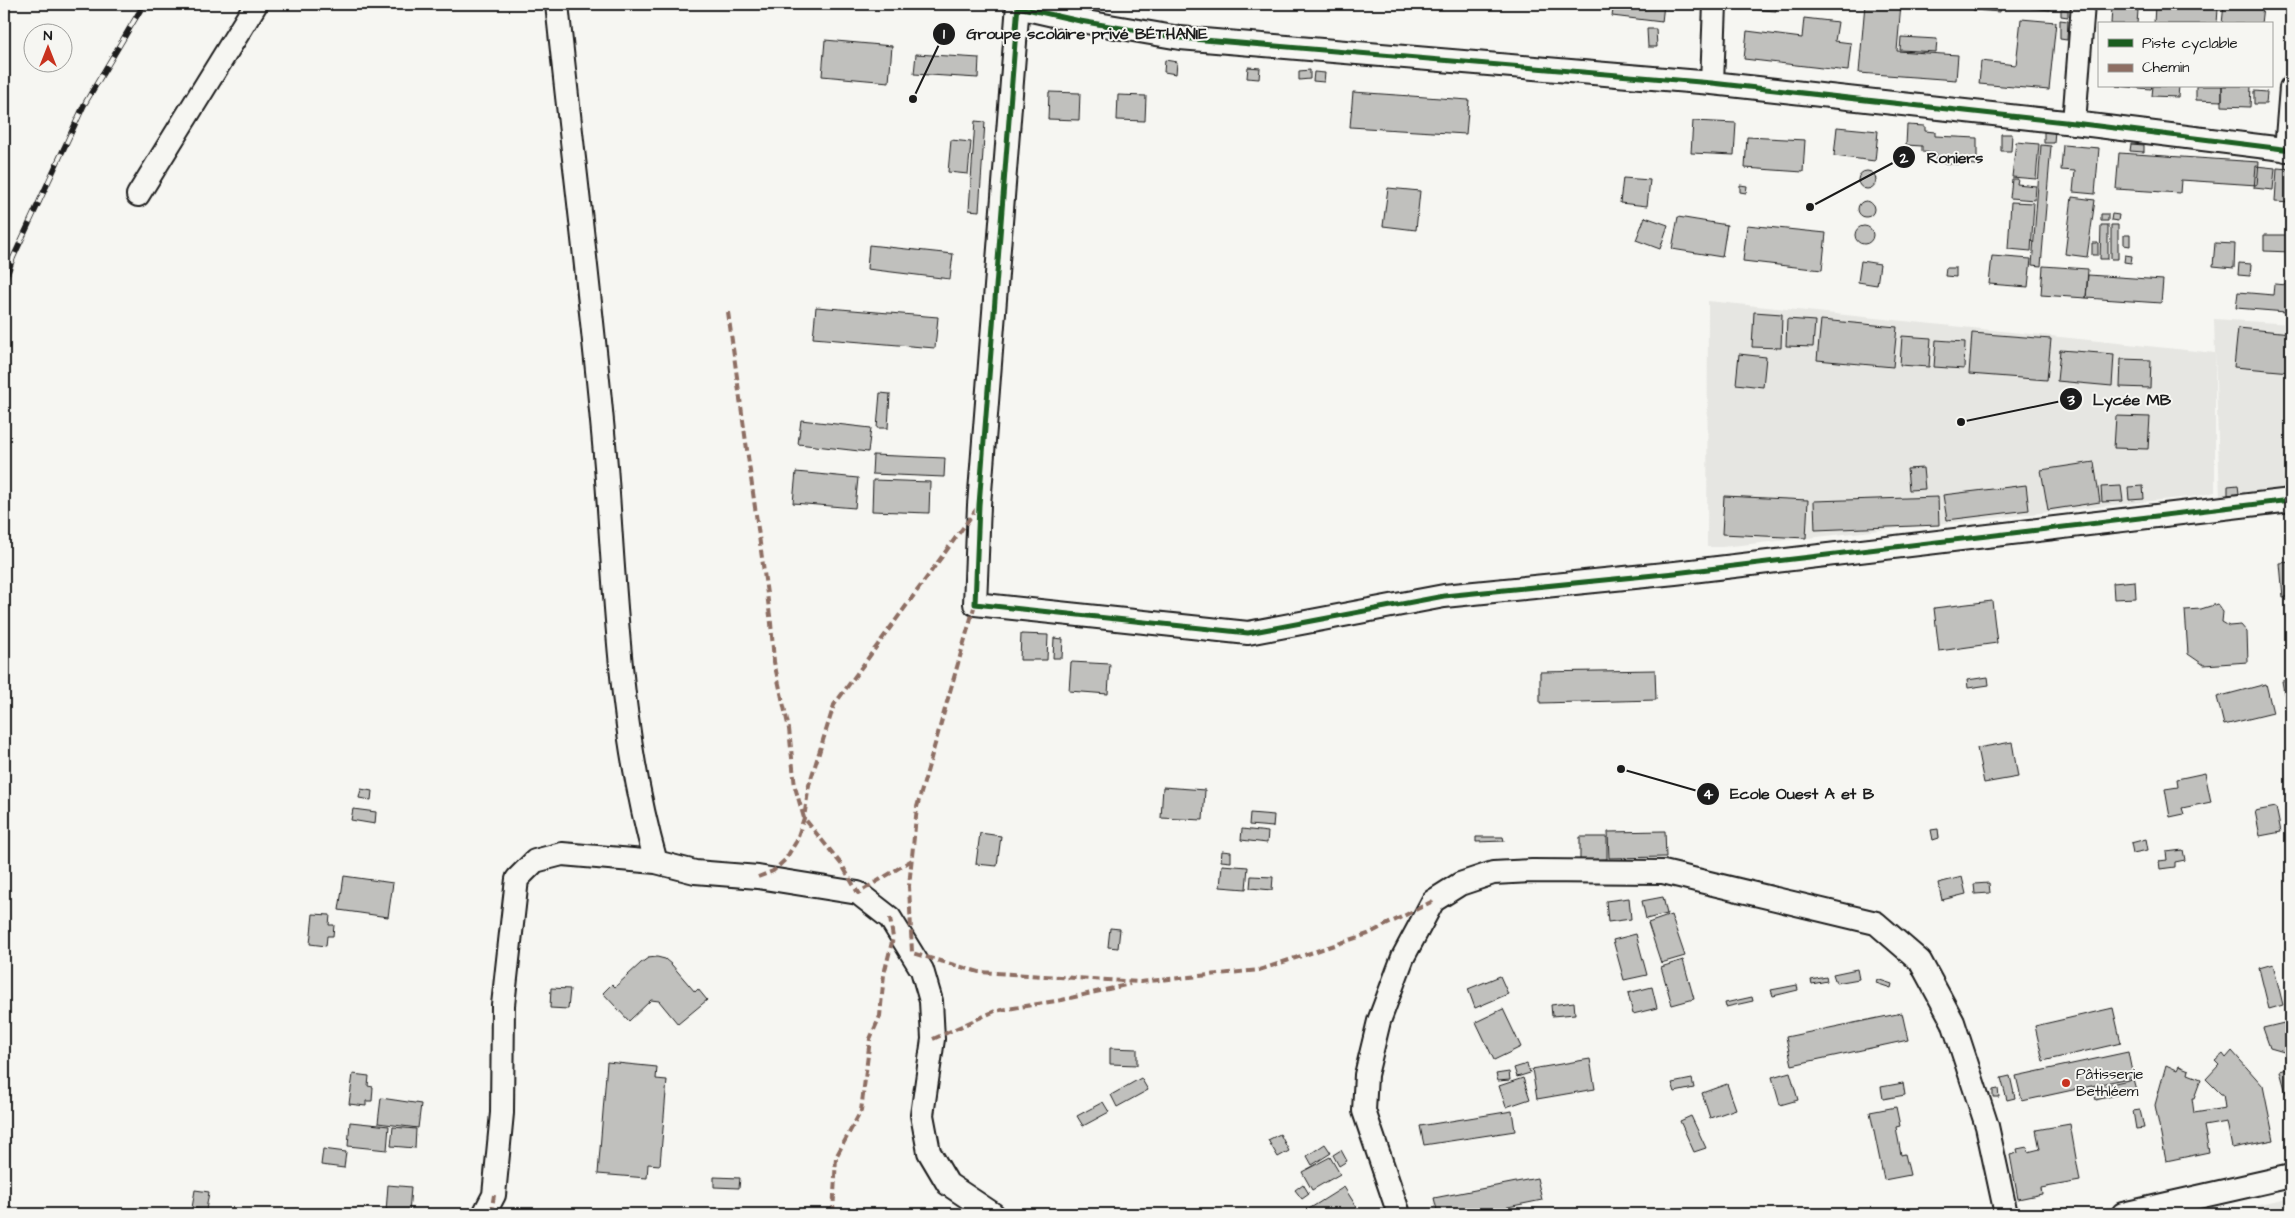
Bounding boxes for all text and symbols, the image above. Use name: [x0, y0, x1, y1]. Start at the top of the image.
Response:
callout: Groupe scolaire privé BÉTHANIE: [932, 18, 1218, 49]
north arrow: [22, 22, 72, 72]
legend: [2098, 22, 2272, 88]
text: Groupe scolaire privé BÉTHANIE: [966, 23, 1208, 45]
text: 1: [943, 24, 945, 45]
text: N: [44, 26, 53, 46]
text: Piste cyclable: [2142, 33, 2238, 55]
text: Chemin: [2142, 57, 2190, 78]
callout: Roniers: [1892, 142, 1993, 173]
text: Roniers: [1927, 147, 1983, 169]
text: 2: [1899, 148, 1909, 169]
callout: Lycée MB: [2058, 384, 2182, 415]
text: Lycée MB: [2093, 389, 2172, 412]
text: 3: [2066, 390, 2075, 411]
callout: Ecole Ouest A et B: [1695, 778, 1884, 809]
text: Ecole Ouest A et B: [1730, 783, 1875, 805]
text: 4: [1703, 784, 1714, 805]
place label: Pâtisserie Bethléem: [2076, 1064, 2143, 1102]
marker: Pâtisserie Bethléem: [2060, 1077, 2072, 1089]

